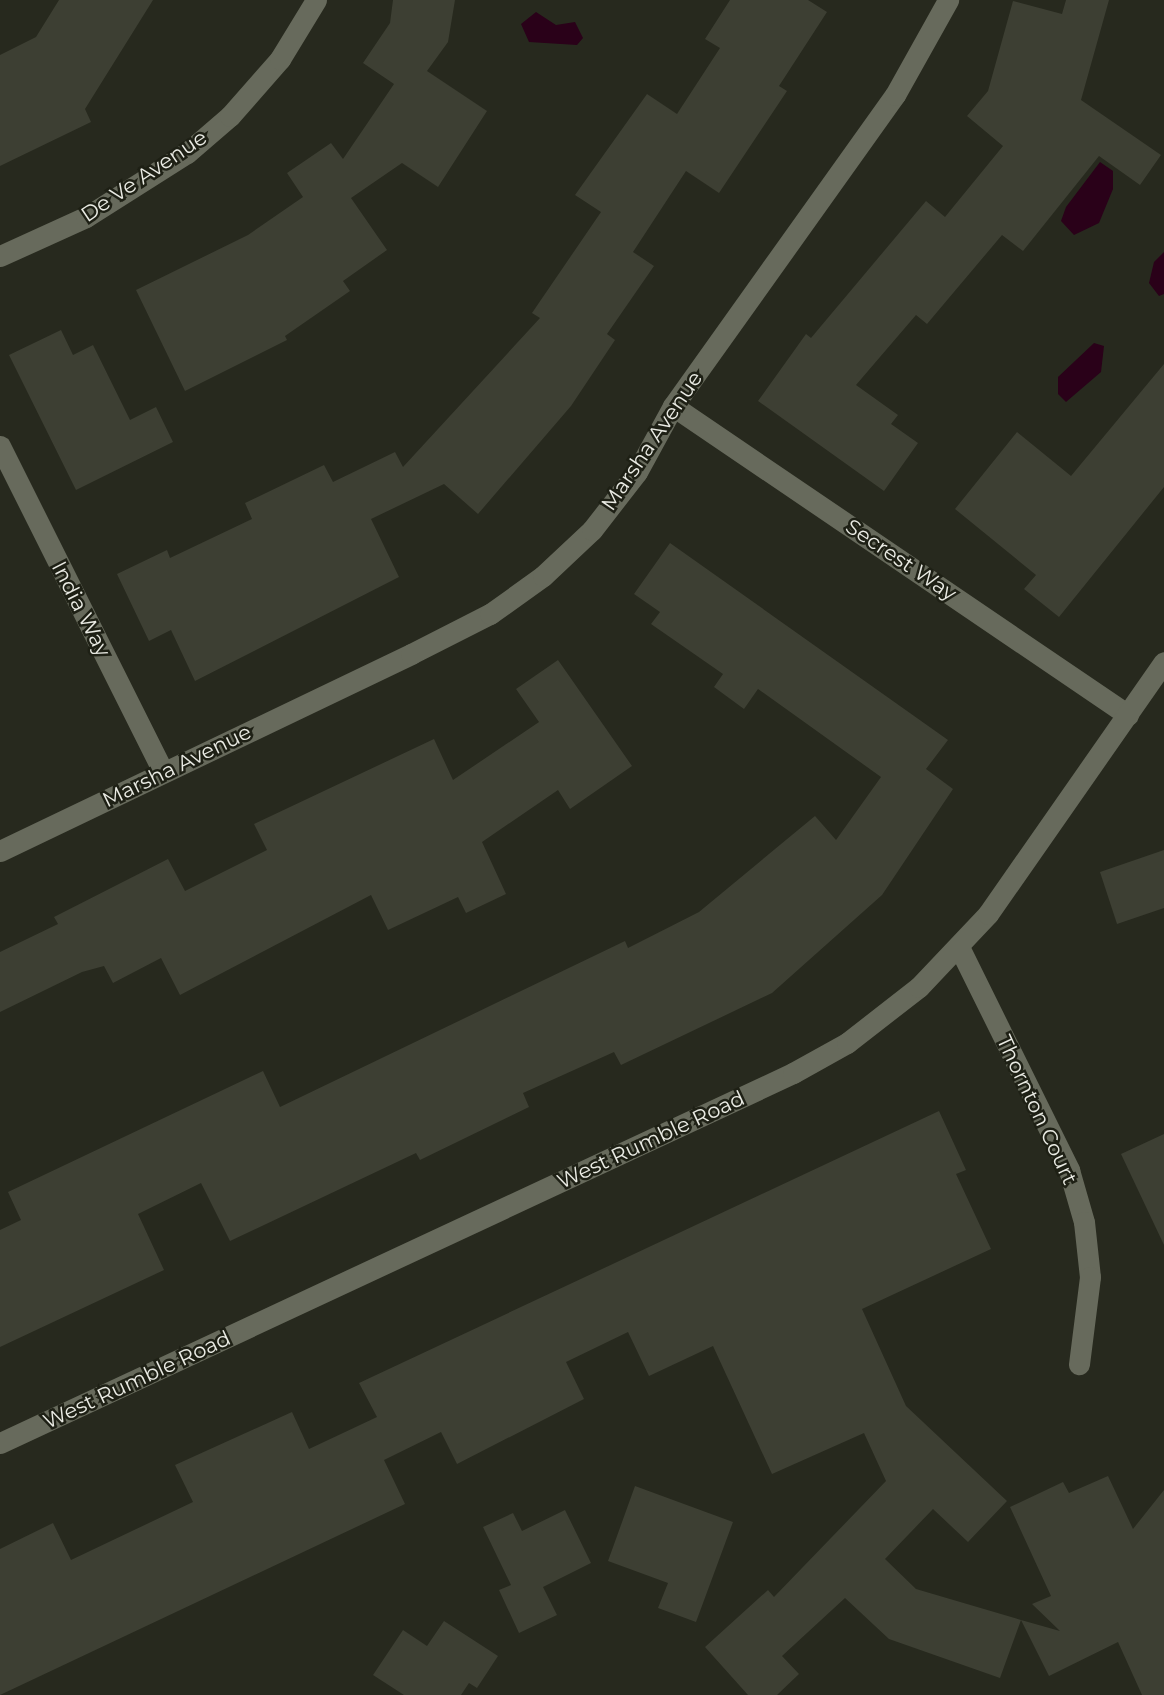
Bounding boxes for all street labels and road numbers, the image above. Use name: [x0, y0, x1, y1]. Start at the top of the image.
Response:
street label: De Ve Avenue: [76, 125, 212, 227]
street label: Marsha Avenue: [596, 367, 708, 515]
street label: Secrest Way: [841, 514, 961, 606]
street label: India Way: [46, 557, 116, 661]
street label: Marsha Avenue: [98, 719, 256, 813]
street label: Thornton Court: [991, 1031, 1083, 1189]
street label: West Rumble Road: [553, 1086, 749, 1194]
street label: West Rumble Road: [39, 1326, 235, 1434]

